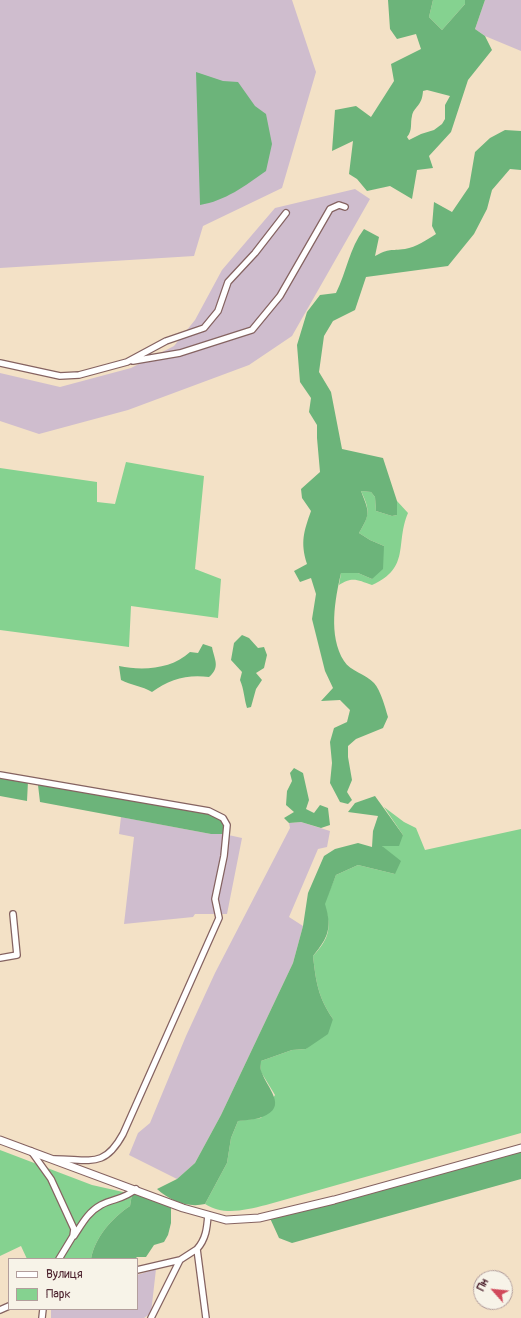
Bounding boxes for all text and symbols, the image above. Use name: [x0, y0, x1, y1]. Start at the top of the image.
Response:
legend: [8, 1258, 138, 1310]
text: Вулиця: [46, 1267, 83, 1282]
north arrow: [473, 1270, 513, 1310]
text: Пн: [474, 1276, 491, 1293]
text: Парк: [46, 1287, 71, 1302]

